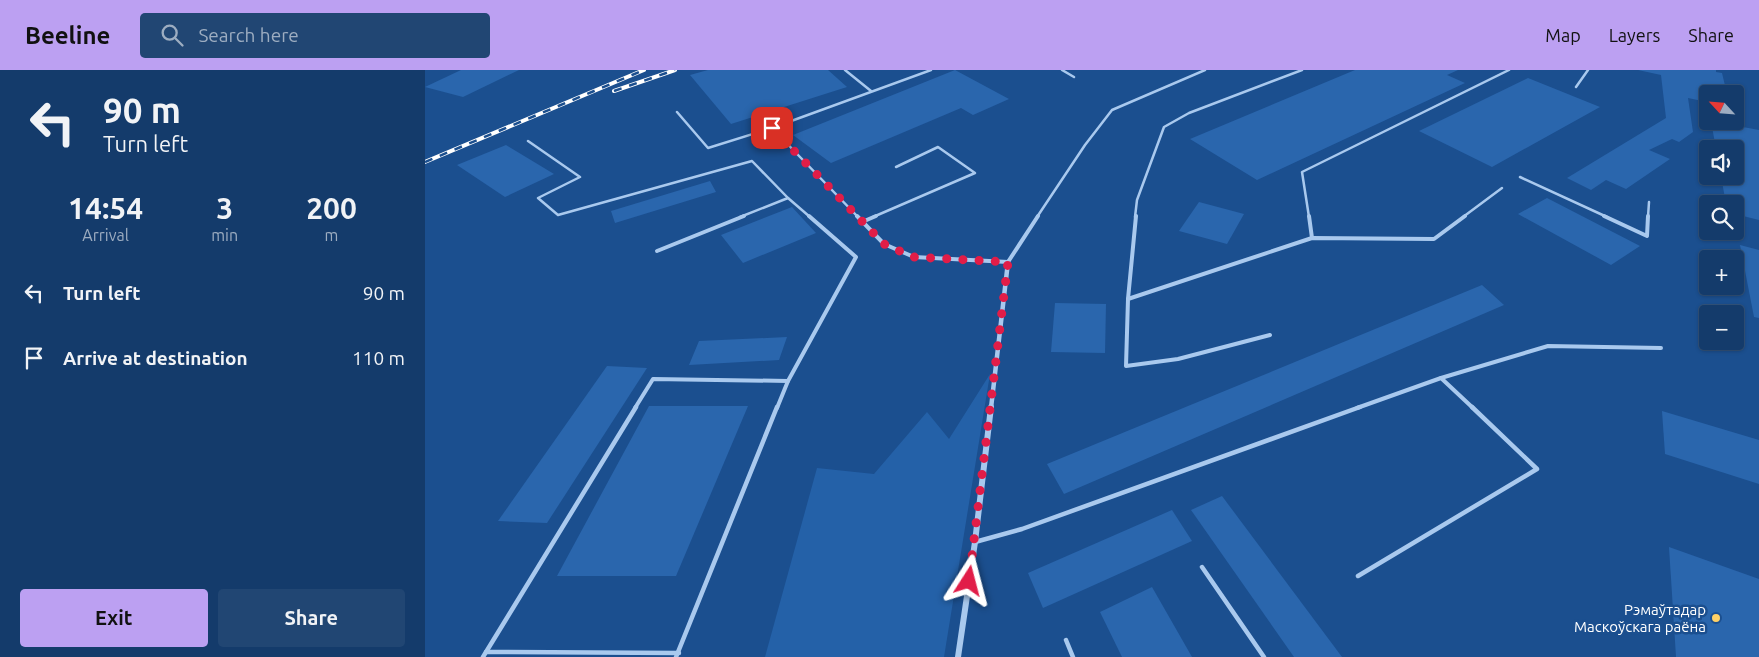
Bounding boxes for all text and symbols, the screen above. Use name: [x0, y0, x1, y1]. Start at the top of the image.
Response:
search box: [140, 13, 490, 58]
icon: search: [158, 21, 186, 49]
text: Beeline: [25, 22, 110, 49]
text: Search here: [198, 24, 299, 46]
text: Map: [1545, 25, 1581, 45]
text: Layers: [1609, 25, 1660, 45]
text: Share: [1688, 25, 1734, 45]
north arrow: [1699, 85, 1744, 130]
map controls: [1699, 85, 1744, 350]
icon: left: [20, 90, 85, 155]
text: 90 m: [103, 90, 181, 130]
pin: [751, 107, 793, 149]
icon: arrive: [758, 114, 786, 142]
text: Turn left: [103, 131, 188, 156]
button: sound: [1699, 140, 1744, 185]
text: 14:54: [68, 191, 143, 225]
text: 3: [216, 191, 233, 225]
text: 200: [306, 191, 357, 225]
button: search: [1699, 195, 1744, 240]
text: Arrival: [82, 226, 129, 244]
text: min: [211, 226, 238, 244]
text: m: [325, 226, 338, 244]
button: +: [1699, 250, 1744, 295]
icon: left: [20, 279, 48, 307]
text: Turn left: [63, 282, 141, 304]
text: 90 m: [363, 282, 405, 304]
button: −: [1699, 305, 1744, 350]
icon: arrive: [20, 344, 48, 372]
text: Arrive at destination: [63, 347, 248, 369]
text: 110 m: [352, 347, 405, 369]
position arrow: [942, 554, 994, 606]
button: Exit: [20, 589, 208, 647]
button: Share: [218, 589, 405, 647]
place label: Рэмаўтадар Маскоўскага раёна: [1574, 601, 1706, 635]
marker: Рэмаўтадар Маскоўскага раёна: [1710, 612, 1722, 624]

